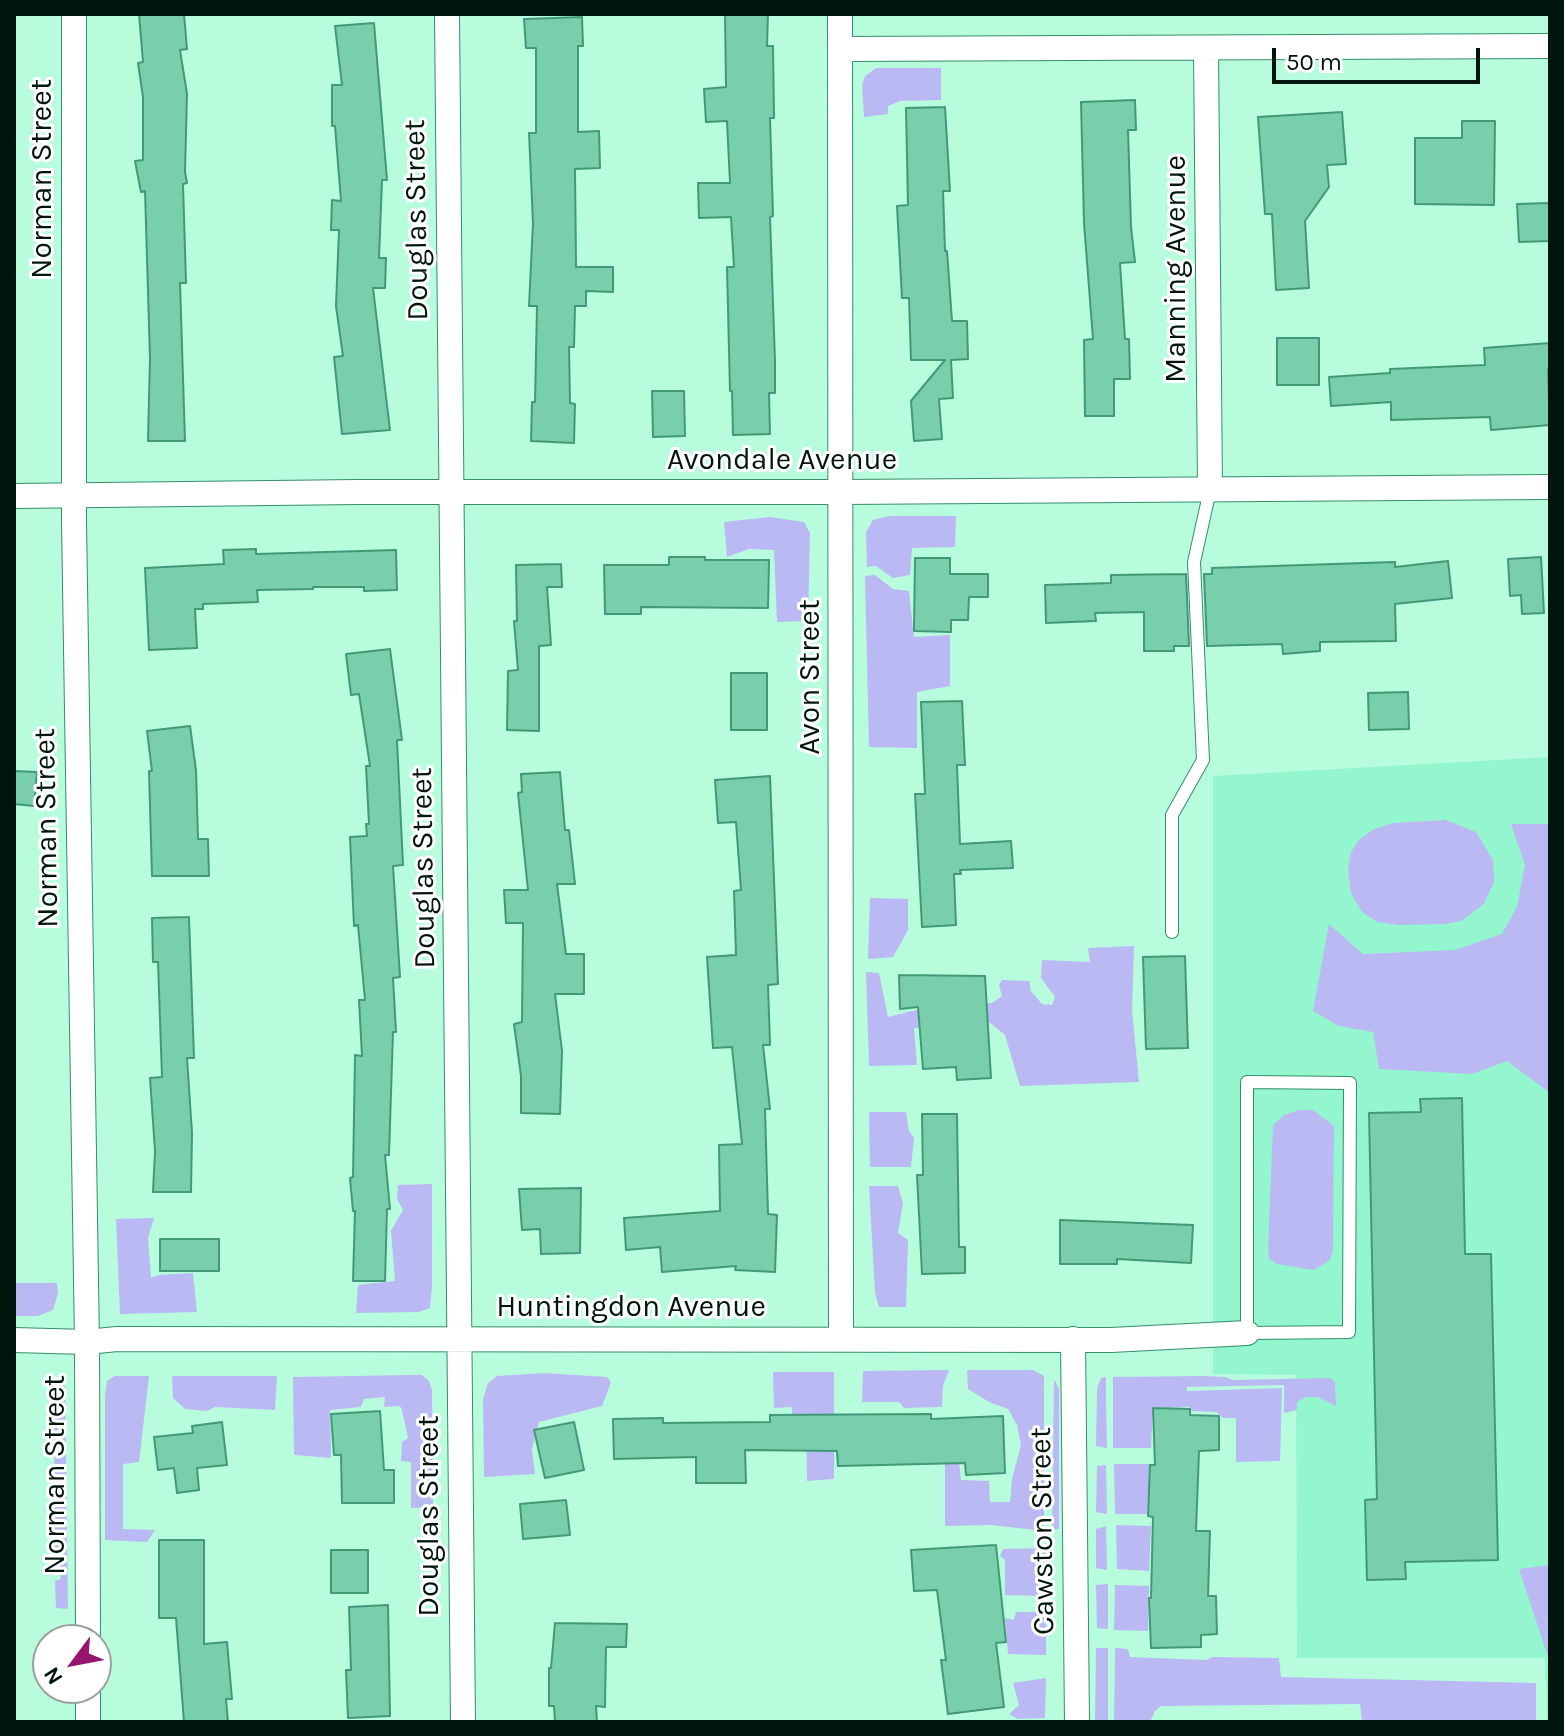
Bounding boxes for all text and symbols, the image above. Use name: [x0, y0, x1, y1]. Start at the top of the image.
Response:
scale bar: [1276, 32, 1484, 82]
text: 50 m: [1286, 48, 1342, 76]
street label: Norman Street: [24, 79, 60, 279]
street label: Douglas Street: [397, 119, 437, 321]
street label: Manning Avenue: [1158, 155, 1194, 383]
street label: Avondale Avenue: [667, 442, 897, 478]
street label: Avon Street: [792, 599, 828, 755]
street label: Norman Street: [27, 728, 67, 928]
street label: Douglas Street: [404, 767, 444, 969]
street label: Huntingdon Avenue: [496, 1289, 766, 1325]
street label: Norman Street: [37, 1375, 73, 1575]
street label: Douglas Street: [411, 1415, 447, 1617]
street label: Cawston Street: [1023, 1427, 1063, 1635]
north arrow: [32, 1624, 112, 1704]
text: N: [38, 1662, 69, 1689]

